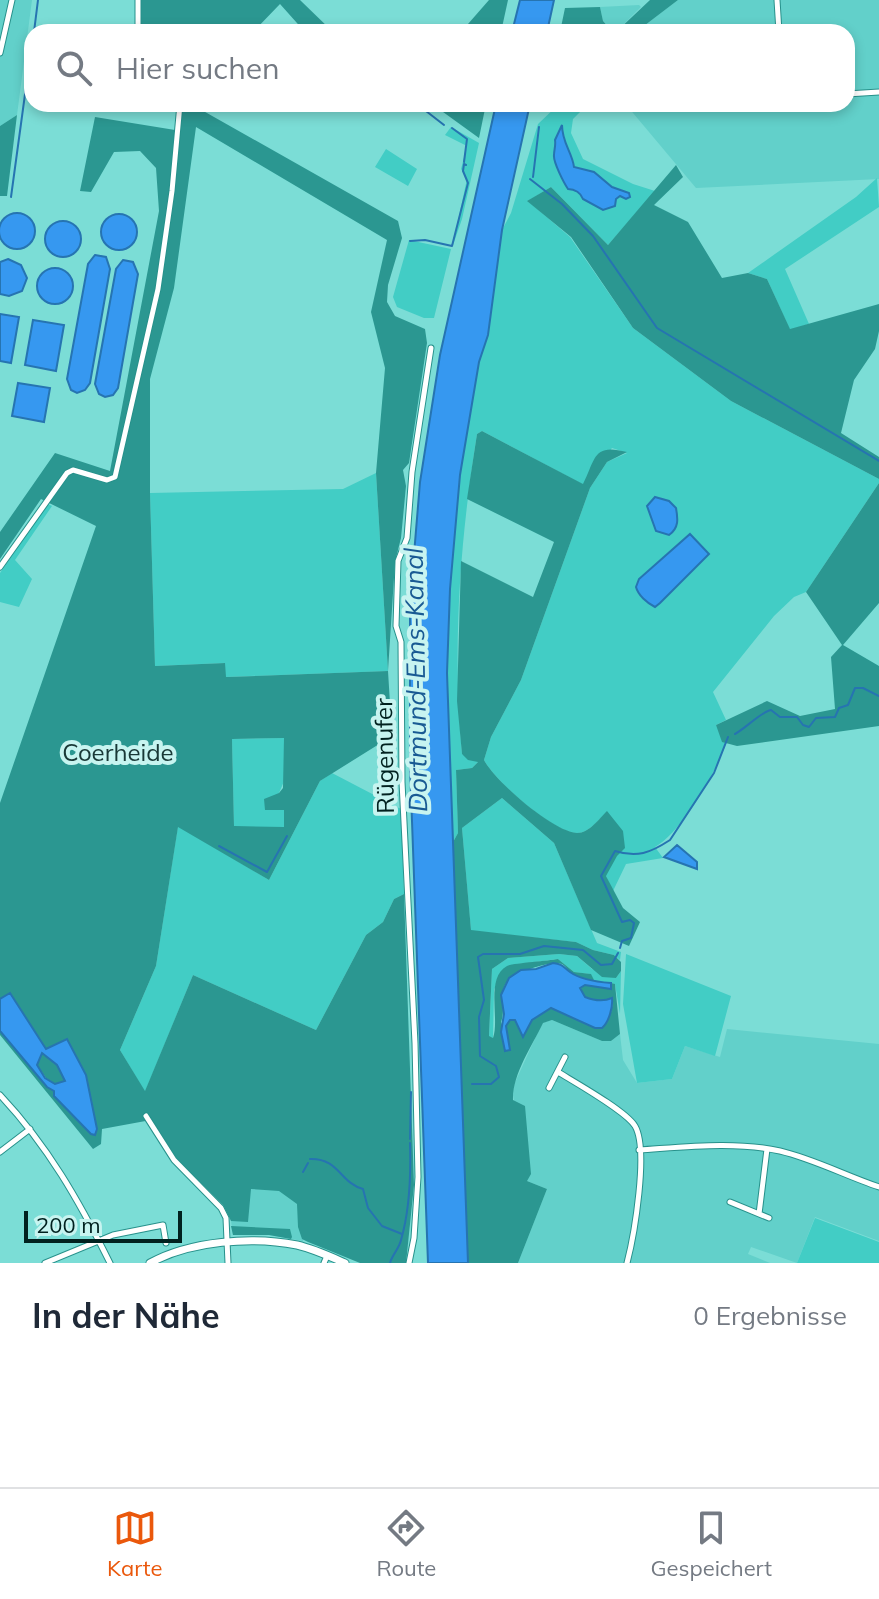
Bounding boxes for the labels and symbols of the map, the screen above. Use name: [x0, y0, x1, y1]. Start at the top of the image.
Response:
water label: Dortmund-Ems-Kanal: [397, 547, 434, 813]
street label: Rügenufer: [368, 698, 400, 814]
park label: Coerheide: [62, 737, 174, 767]
scale bar: [24, 1207, 182, 1243]

